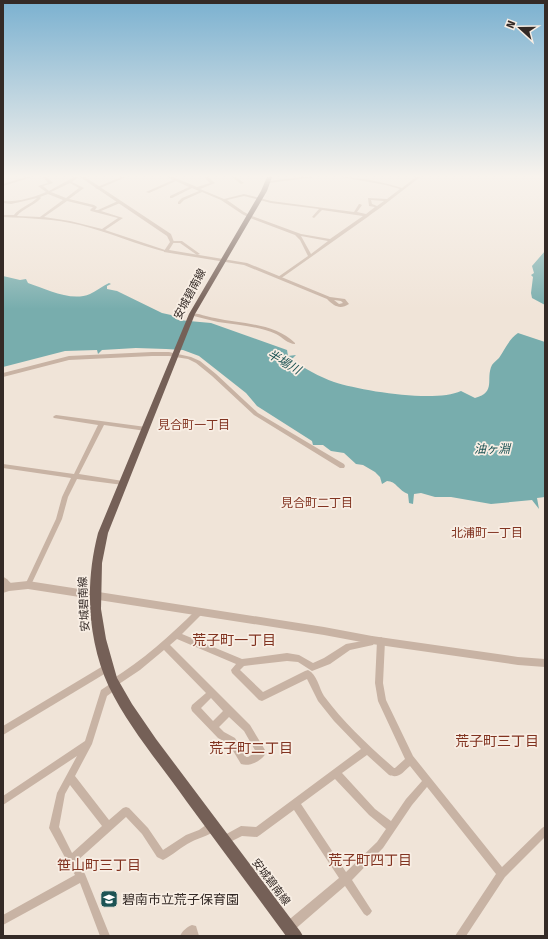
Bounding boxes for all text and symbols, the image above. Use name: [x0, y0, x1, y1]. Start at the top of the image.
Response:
north arrow: [500, 8, 540, 48]
text: N: [504, 19, 519, 30]
street label: 安城碧南線: [171, 267, 209, 321]
water label: 半場川: [265, 347, 305, 378]
district label: 見合町一丁目: [158, 418, 230, 432]
water label: 油ヶ淵: [474, 442, 512, 456]
district label: 見合町二丁目: [281, 496, 353, 510]
district label: 北浦町一丁目: [451, 526, 523, 540]
street label: 安城碧南線: [76, 576, 92, 632]
district label: 荒子町一丁目: [192, 632, 276, 649]
district label: 荒子町三丁目: [455, 733, 539, 750]
district label: 荒子町二丁目: [209, 740, 293, 757]
district label: 荒子町四丁目: [328, 852, 412, 869]
street label: 安城碧南線: [249, 856, 293, 908]
district label: 笹山町三丁目: [57, 857, 141, 874]
school or university icon: 碧南市立荒子保育園: [99, 889, 119, 909]
place label: 碧南市立荒子保育園: [122, 892, 239, 907]

